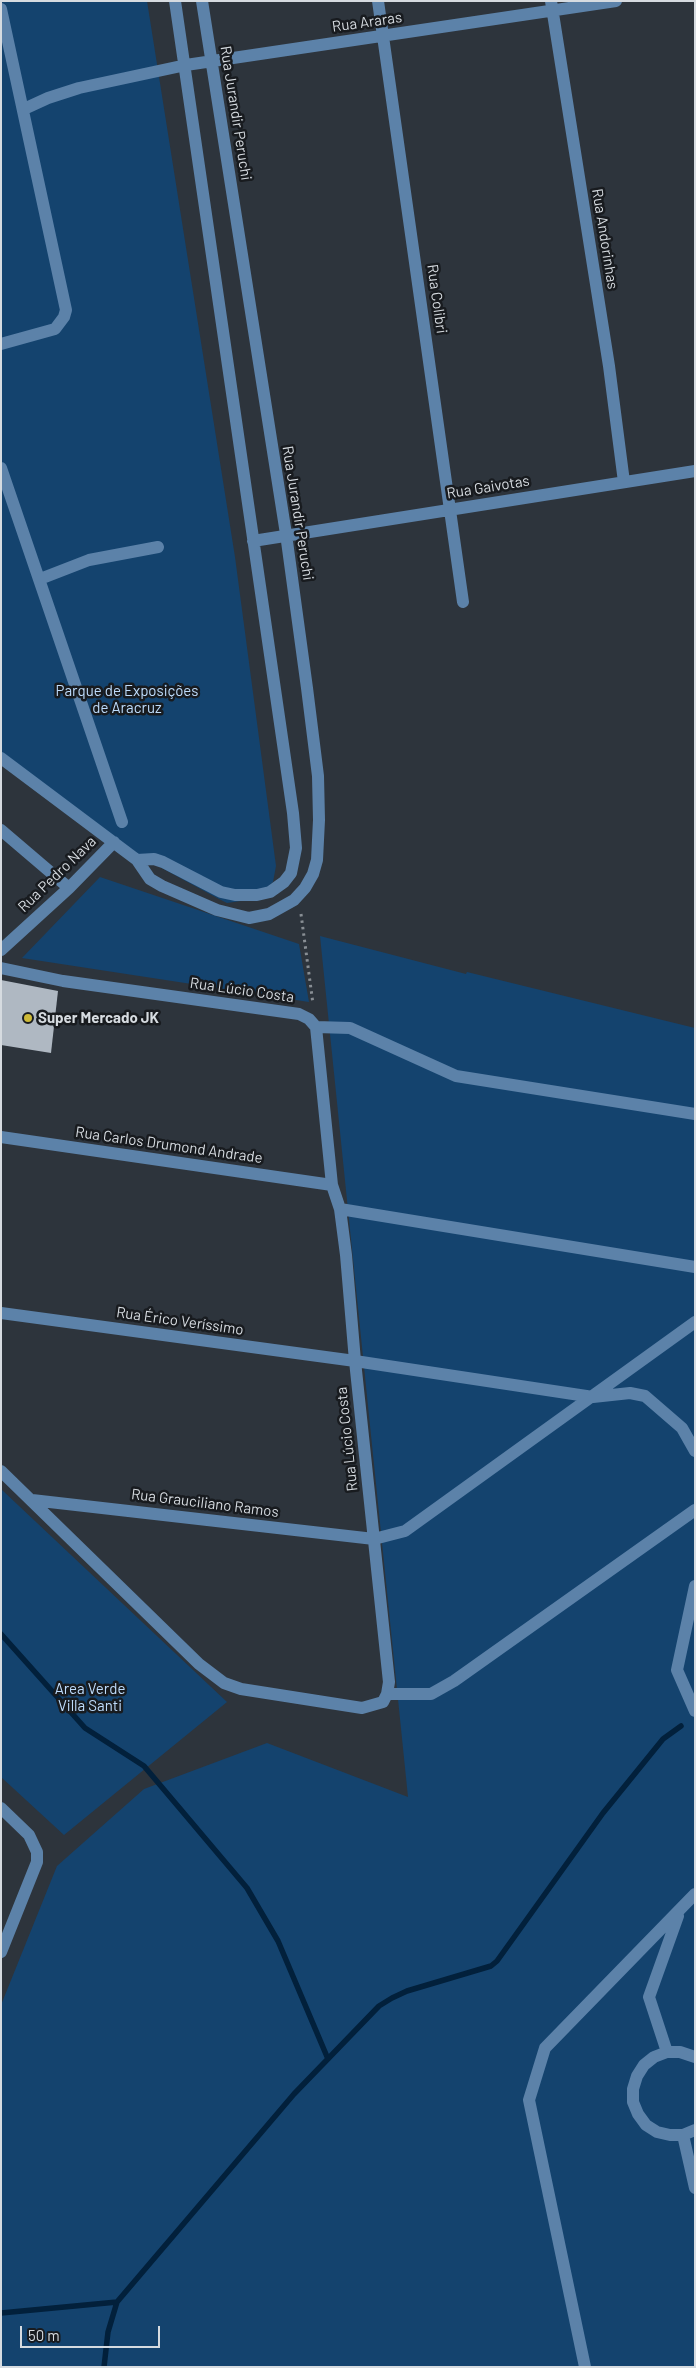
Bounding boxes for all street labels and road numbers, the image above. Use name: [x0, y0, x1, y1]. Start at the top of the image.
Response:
street label: Rua Araras: [331, 8, 403, 36]
street label: Rua Jurandir Peruchi: [216, 44, 256, 182]
street label: Rua Andorinhas: [588, 187, 622, 291]
street label: Rua Colibri: [423, 263, 451, 335]
street label: Rua Jurandir Peruchi: [278, 444, 318, 582]
street label: Rua Gaivotas: [445, 472, 531, 502]
street label: Rua Pedro Nava: [14, 832, 100, 916]
street label: Rua Lúcio Costa: [189, 974, 295, 1006]
street label: Rua Carlos Drumond Andrade: [74, 1123, 264, 1167]
street label: Rua Érico Veríssimo: [115, 1303, 245, 1339]
street label: Rua Lúcio Costa: [333, 1386, 361, 1492]
street label: Rua Grauciliano Ramos: [130, 1485, 280, 1521]

